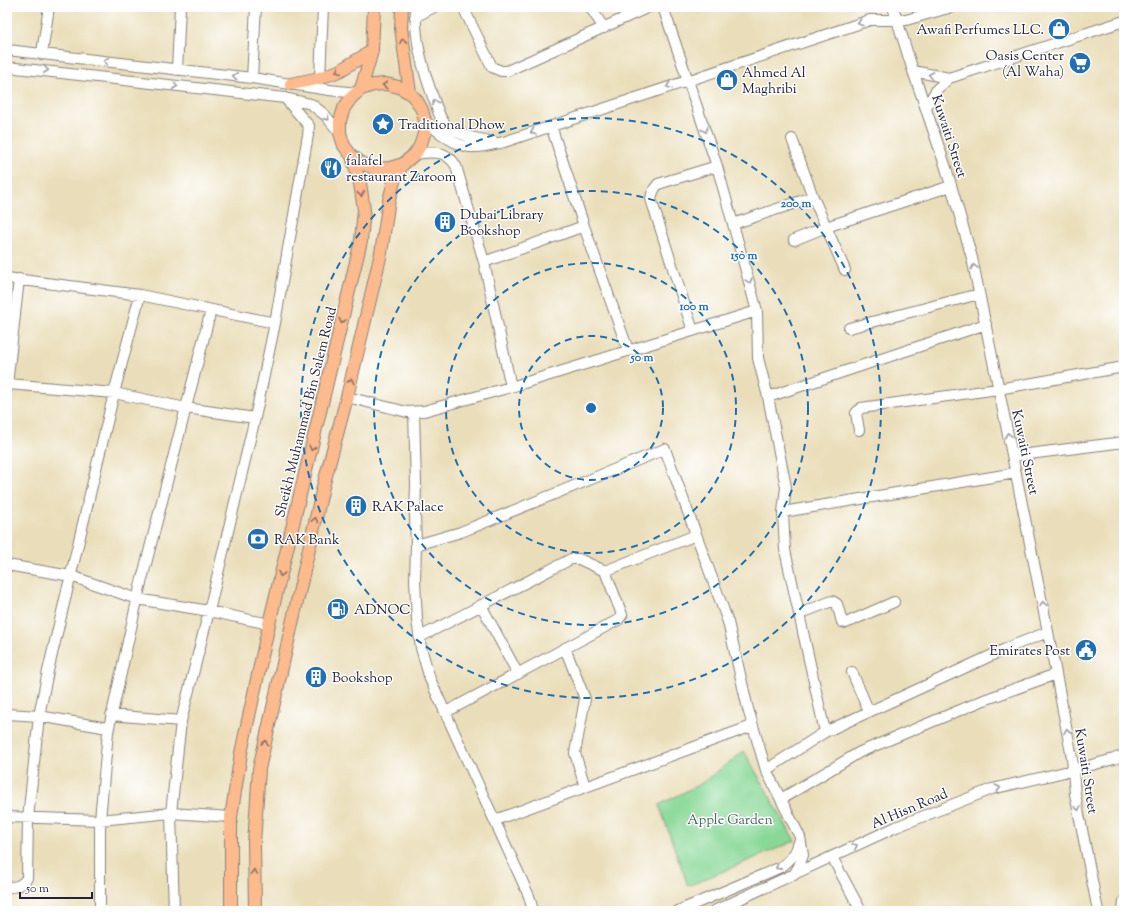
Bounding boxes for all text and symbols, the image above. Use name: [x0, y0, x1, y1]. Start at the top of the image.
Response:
shop icon: Awafi Perfumes LLC.: [1046, 16, 1072, 42]
one-way arrow: [856, 19, 863, 27]
place label: Awafi Perfumes LLC.: [916, 21, 1044, 41]
one-way arrow: [398, 38, 407, 44]
place label: Oasis Center (Al Waha): [986, 47, 1065, 83]
supermarket icon: Oasis Center (Al Waha): [1067, 50, 1093, 76]
one-way arrow: [103, 57, 109, 66]
place label: Ahmed Al Maghribi: [742, 64, 806, 100]
one-way arrow: [43, 66, 49, 75]
one-way arrow: [335, 66, 343, 74]
shop icon: Ahmed Al Maghribi: [714, 67, 740, 93]
one-way arrow: [928, 71, 934, 79]
one-way arrow: [232, 72, 238, 81]
one-way arrow: [382, 80, 389, 89]
one-way arrow: [172, 81, 178, 90]
one-way arrow: [666, 81, 673, 90]
street label: Kuwaiti Street: [925, 92, 971, 181]
one-way arrow: [431, 99, 439, 106]
place icon: Traditional Dhow: [370, 111, 396, 137]
one-way arrow: [322, 113, 329, 120]
place label: Traditional Dhow: [398, 116, 505, 136]
one-way arrow: [700, 126, 709, 133]
one-way arrow: [530, 127, 537, 136]
place label: falafel restaurant Zaroom: [346, 152, 457, 188]
restaurant icon: falafel restaurant Zaroom: [318, 155, 344, 181]
one-way arrow: [357, 191, 365, 197]
text: 200 m: [781, 195, 811, 213]
place label: Dubai Library Bookshop: [460, 206, 544, 242]
building icon: Dubai Library Bookshop: [432, 209, 458, 235]
text: 150 m: [729, 247, 758, 265]
one-way arrow: [970, 263, 978, 270]
one-way arrow: [744, 278, 753, 285]
text: 100 m: [678, 298, 709, 316]
street label: Sheikh Muhammad Bin Salem Road: [271, 305, 343, 520]
one-way arrow: [338, 318, 347, 325]
text: 50 m: [630, 349, 654, 367]
one-way arrow: [346, 378, 354, 384]
centre of rings: [584, 401, 598, 415]
street label: Kuwaiti Street: [1005, 408, 1043, 497]
one-way arrow: [1005, 432, 1013, 438]
one-way arrow: [308, 445, 316, 451]
building icon: RAK Palace: [343, 493, 369, 519]
place label: RAK Palace: [372, 498, 444, 518]
one-way arrow: [310, 517, 319, 524]
bank icon: RAK Bank: [245, 526, 271, 552]
place label: RAK Bank: [274, 531, 340, 551]
one-way arrow: [277, 570, 286, 577]
fuel station icon: ADNOC: [325, 596, 351, 622]
one-way arrow: [1039, 600, 1047, 607]
place label: ADNOC: [354, 601, 411, 621]
public building icon: Emirates Post: [1073, 637, 1099, 663]
place label: Emirates Post: [989, 642, 1070, 662]
building icon: Bookshop: [303, 664, 329, 690]
place label: Bookshop: [332, 669, 393, 689]
street label: Kuwaiti Street: [1068, 727, 1102, 816]
one-way arrow: [1063, 728, 1072, 734]
one-way arrow: [260, 740, 268, 746]
one-way arrow: [994, 784, 1001, 793]
street label: Al Hisn Road: [868, 785, 951, 835]
one-way arrow: [1073, 805, 1081, 812]
park label: Apple Garden: [687, 811, 773, 831]
one-way arrow: [851, 843, 858, 851]
one-way arrow: [775, 863, 783, 870]
one-way arrow: [250, 869, 258, 875]
scale bar: [20, 874, 92, 900]
text: 50 m: [25, 880, 49, 898]

